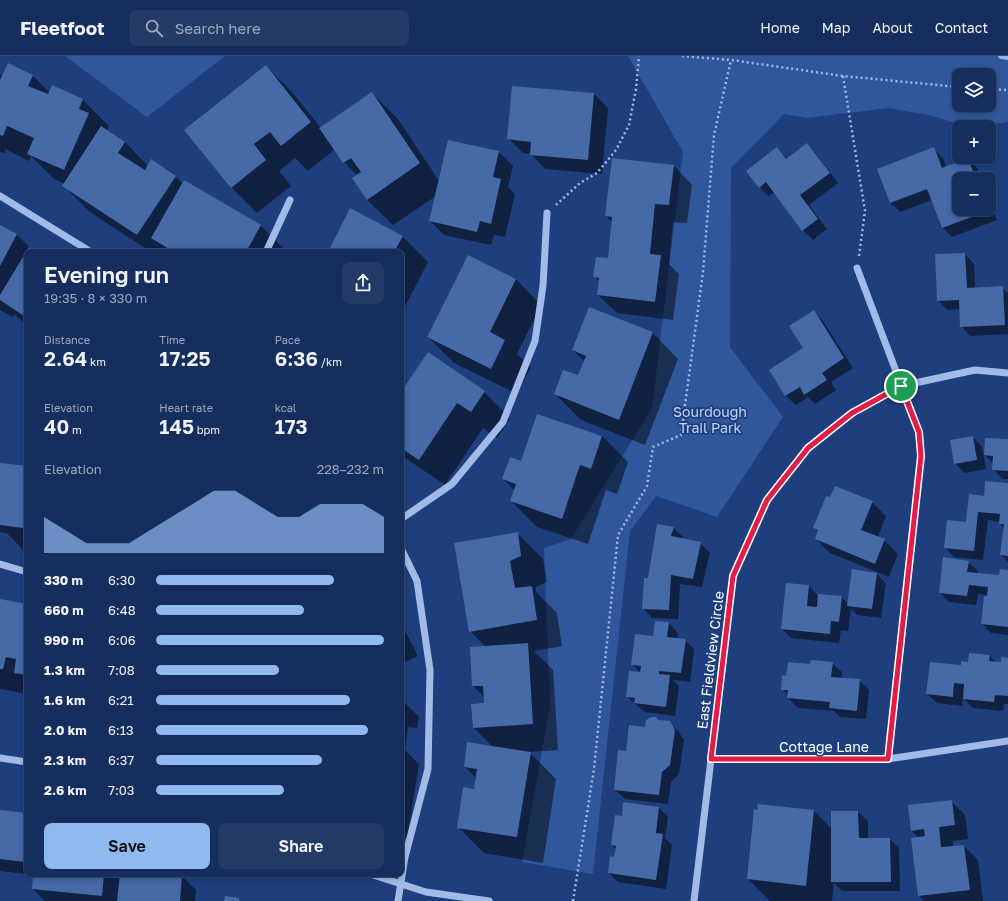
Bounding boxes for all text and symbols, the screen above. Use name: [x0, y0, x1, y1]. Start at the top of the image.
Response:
search box: [129, 10, 409, 46]
text: Fleetfoot: [20, 16, 105, 39]
icon: search: [143, 17, 165, 39]
text: Search here: [175, 19, 261, 37]
text: Home: [760, 19, 800, 36]
text: Map: [822, 19, 850, 36]
text: About: [872, 19, 913, 36]
text: Contact: [935, 19, 988, 36]
map controls: [952, 68, 996, 216]
button: layers: [952, 68, 996, 112]
button: +: [952, 120, 996, 164]
button: −: [952, 172, 996, 216]
text: Evening run: [44, 261, 169, 288]
button: share: [342, 262, 384, 304]
text: 19:35 · 8 × 330 m: [44, 290, 147, 306]
text: Distance: [44, 333, 90, 346]
text: Time: [159, 333, 185, 346]
text: Pace: [275, 333, 300, 346]
text: 2.64: [44, 346, 87, 370]
text: 17:25: [159, 346, 210, 370]
text: 6:36: [275, 346, 318, 370]
text: km: [87, 355, 106, 368]
text: /km: [318, 355, 342, 368]
pin: [884, 369, 918, 403]
icon: arrive: [890, 375, 912, 397]
text: Elevation: [44, 401, 93, 414]
text: Heart rate: [159, 401, 213, 414]
text: kcal: [275, 401, 296, 414]
park label: Sourdough Trail Park: [673, 403, 747, 436]
text: 40: [44, 414, 69, 438]
text: 145: [159, 414, 194, 438]
text: 173: [275, 414, 308, 438]
text: m: [69, 423, 82, 436]
text: bpm: [194, 423, 220, 436]
text: Elevation: [44, 461, 102, 477]
text: 228–232 m: [317, 461, 384, 477]
text: 330 m: [44, 572, 83, 588]
text: 6:30: [108, 572, 135, 588]
street label: East Fieldview Circle: [693, 590, 727, 730]
text: 660 m: [44, 602, 84, 618]
text: 6:48: [108, 602, 136, 618]
text: 990 m: [44, 632, 84, 648]
text: 6:06: [108, 632, 136, 648]
text: 1.3 km: [44, 662, 85, 678]
text: 7:08: [108, 662, 135, 678]
text: 1.6 km: [44, 692, 85, 708]
text: 6:21: [108, 692, 134, 708]
text: 2.0 km: [44, 722, 87, 738]
text: 6:13: [108, 722, 134, 738]
street label: Cottage Lane: [779, 738, 869, 755]
text: 2.3 km: [44, 752, 86, 768]
text: 6:37: [108, 752, 134, 768]
text: 2.6 km: [44, 782, 87, 798]
text: 7:03: [108, 782, 134, 798]
button: Save: [44, 823, 210, 869]
button: Share: [218, 823, 384, 869]

